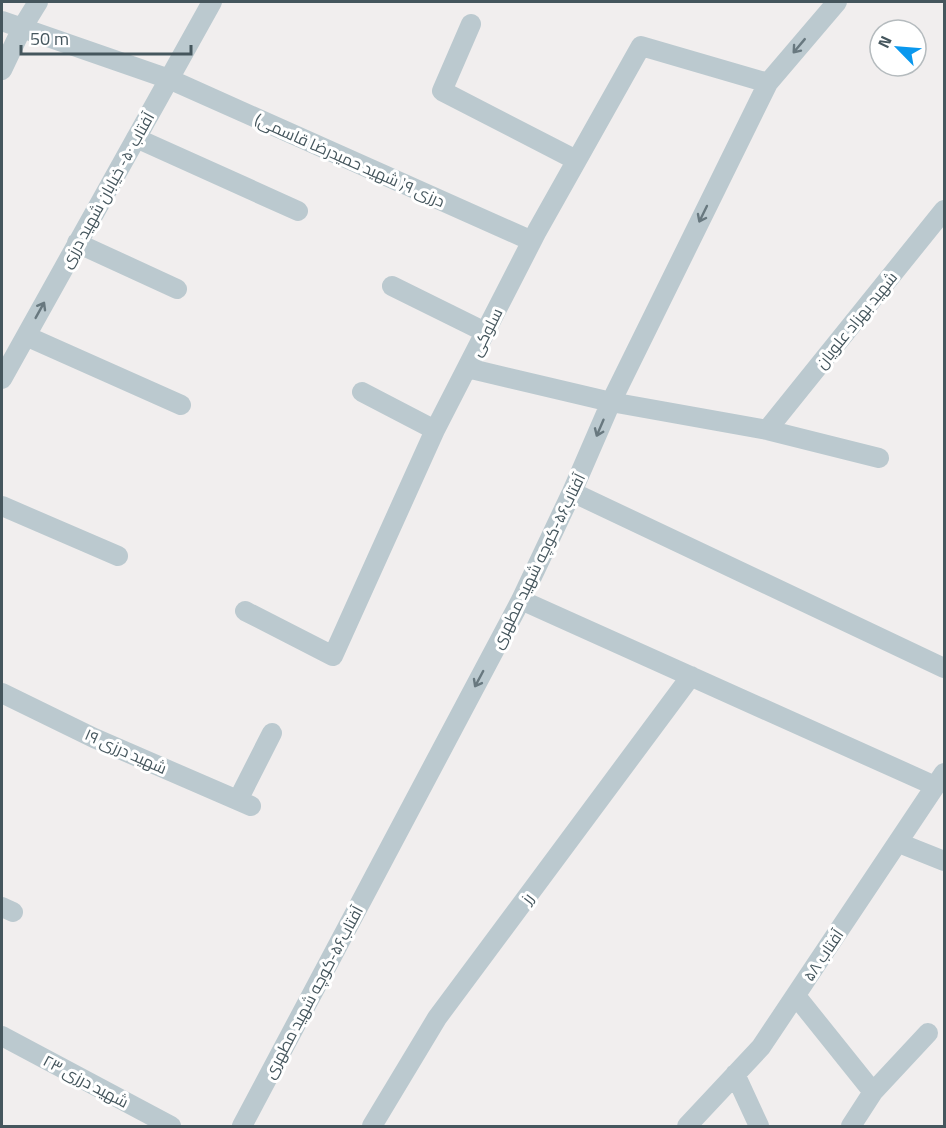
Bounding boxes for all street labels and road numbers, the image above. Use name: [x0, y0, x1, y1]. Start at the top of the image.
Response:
street label: آفتاب ۵۰- خیابان شهید درزی: [54, 107, 160, 273]
street label: درزی ۹( شهید حمیدرضا قاسمی): [251, 107, 449, 213]
street label: شهید بهزاد علویان: [809, 266, 903, 374]
street label: سلوکی: [464, 304, 508, 360]
street label: آفتاب۵۶-كوچه شهيد مطهری: [485, 468, 591, 653]
street label: شهید درزی ۱۹: [81, 722, 171, 780]
street label: رز: [514, 887, 539, 909]
street label: آفتاب۵۶-كوچه شهيد مطهری: [257, 901, 369, 1083]
street label: آفتاب ۵۸: [797, 924, 850, 986]
street label: شهید درزی ۲۳: [39, 1048, 133, 1114]

